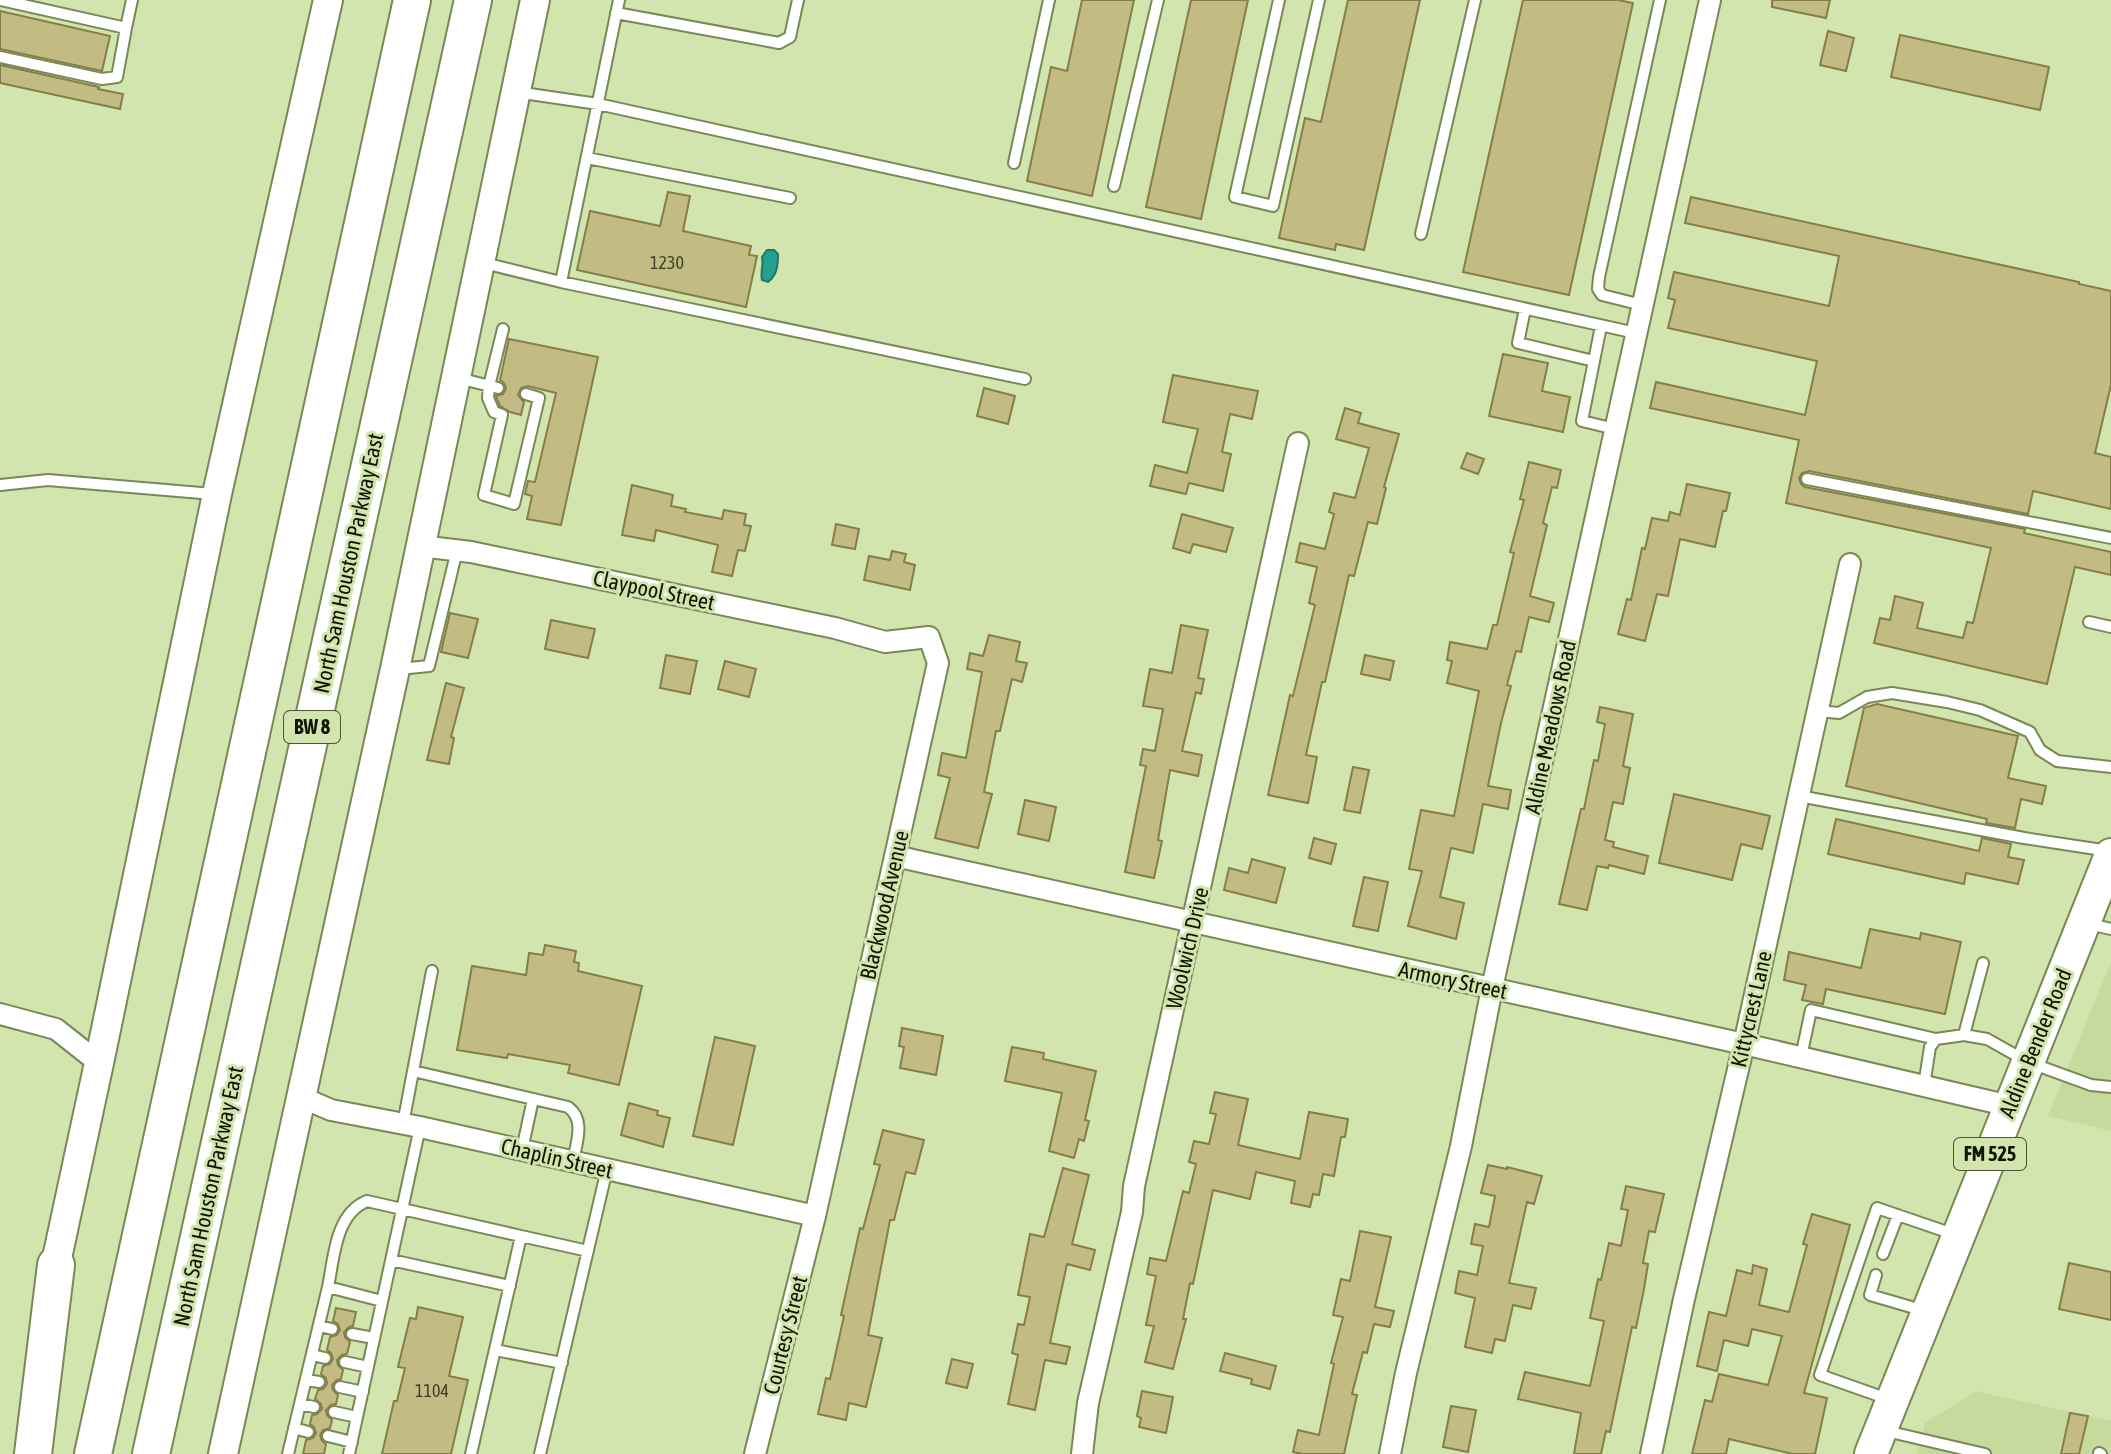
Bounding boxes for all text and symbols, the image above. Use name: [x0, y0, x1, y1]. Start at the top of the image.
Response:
house number: 1230: [650, 252, 684, 273]
street label: North Sam Houston Parkway East: [308, 431, 388, 695]
street label: Claypool Street: [591, 564, 717, 616]
street label: Aldine Meadows Road: [1519, 638, 1581, 816]
road number: BW 8: [284, 711, 340, 743]
street label: Blackwood Avenue: [854, 828, 914, 982]
street label: Woolwich Drive: [1160, 885, 1214, 1011]
street label: Kittycrest Lane: [1725, 948, 1777, 1070]
street label: Armory Street: [1396, 956, 1510, 1004]
street label: Aldine Bender Road: [1993, 965, 2077, 1121]
street label: North Sam Houston Parkway East: [168, 1064, 248, 1328]
street label: Chaplin Street: [498, 1133, 616, 1183]
road number: FM 525: [1954, 1138, 2026, 1170]
street label: Courtesy Street: [758, 1273, 812, 1397]
house number: 1104: [415, 1380, 449, 1401]

